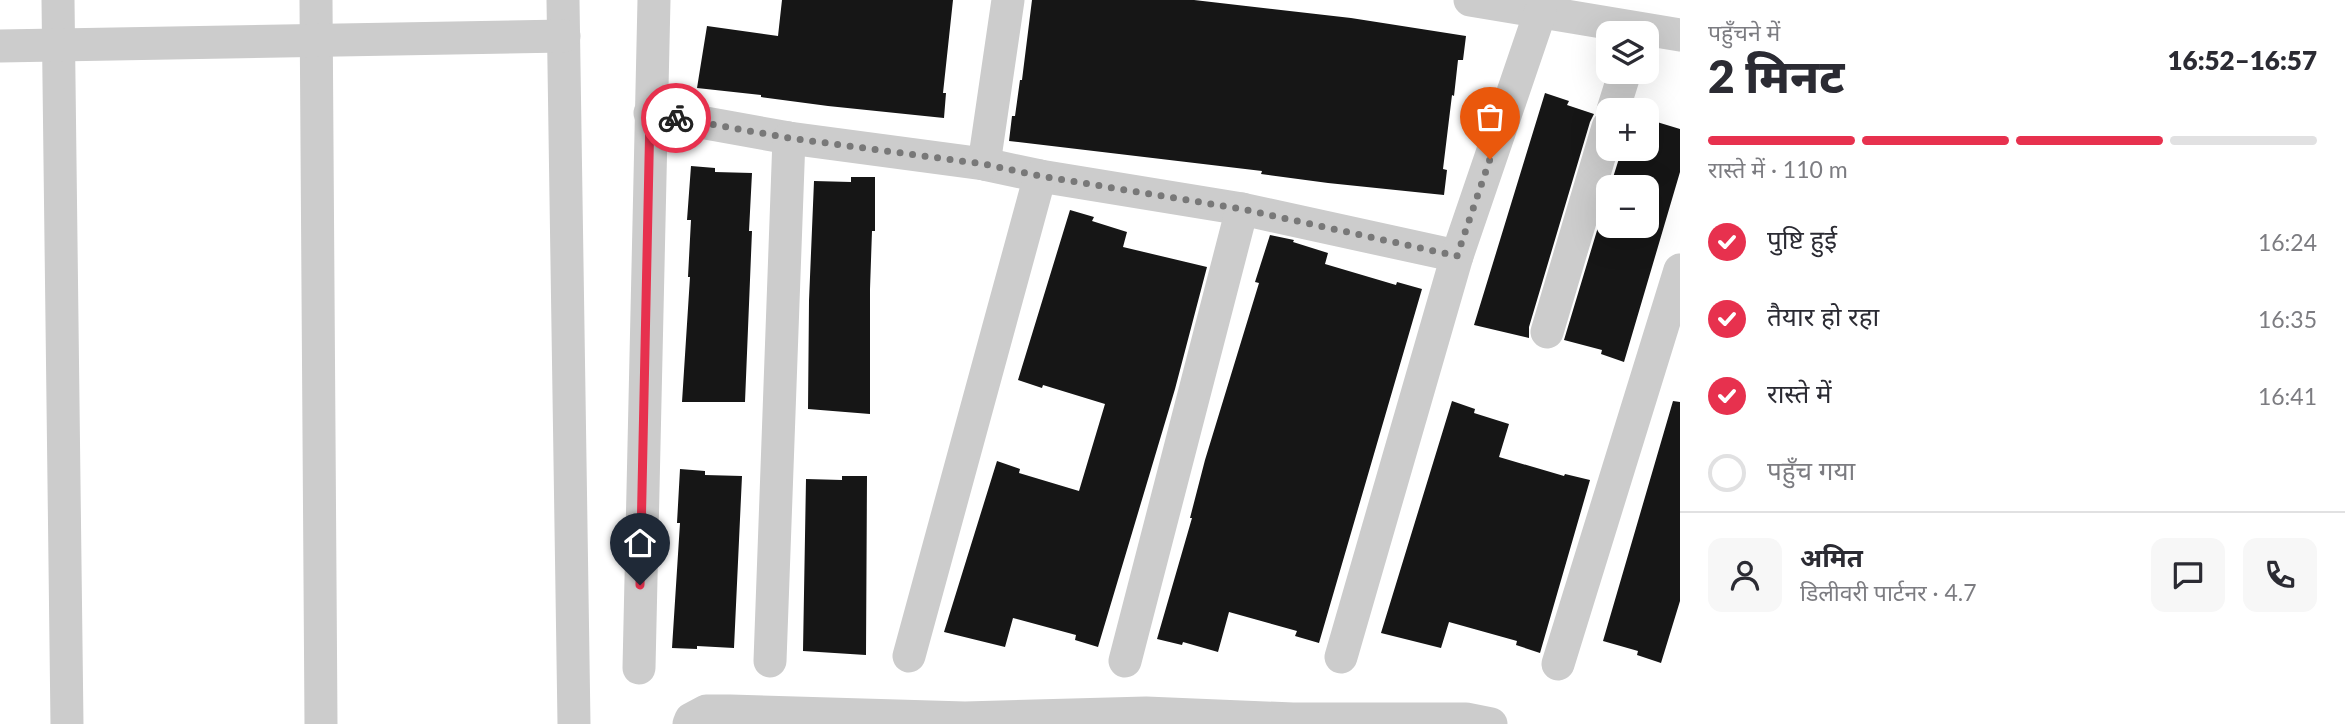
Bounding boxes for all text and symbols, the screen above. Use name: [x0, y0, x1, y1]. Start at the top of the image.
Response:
text: पहुँचने में: [1708, 18, 1780, 46]
map controls: [1596, 21, 1659, 238]
button: layers: [1596, 21, 1659, 84]
text: 16:52–16:57: [2167, 44, 2317, 76]
text: 2 मिनट: [1708, 48, 1844, 103]
courier: [641, 83, 711, 153]
pin: [1460, 87, 1520, 159]
icon: bag: [1471, 98, 1509, 136]
button: +: [1596, 98, 1659, 161]
icon: bike: [657, 99, 695, 137]
text: रास्ते में · 110 m: [1708, 155, 1848, 183]
button: −: [1596, 175, 1659, 238]
icon: check: [1708, 223, 1746, 261]
text: पुष्टि हुई: [1767, 223, 1837, 255]
text: 16:24: [2258, 228, 2317, 256]
icon: check: [1708, 300, 1746, 338]
text: तैयार हो रहा: [1767, 300, 1879, 332]
text: 16:35: [2258, 305, 2317, 333]
icon: check: [1708, 377, 1746, 415]
text: रास्ते में: [1767, 377, 1832, 409]
text: 16:41: [2258, 382, 2317, 410]
text: पहुँच गया: [1767, 454, 1855, 486]
pin: [610, 513, 670, 585]
icon: home: [621, 524, 659, 562]
button: person: [1708, 538, 1782, 612]
button: chat: [2151, 538, 2225, 612]
button: phone: [2243, 538, 2317, 612]
text: अमित: [1800, 541, 1863, 573]
text: डिलीवरी पार्टनर · 4.7: [1800, 578, 1977, 606]

